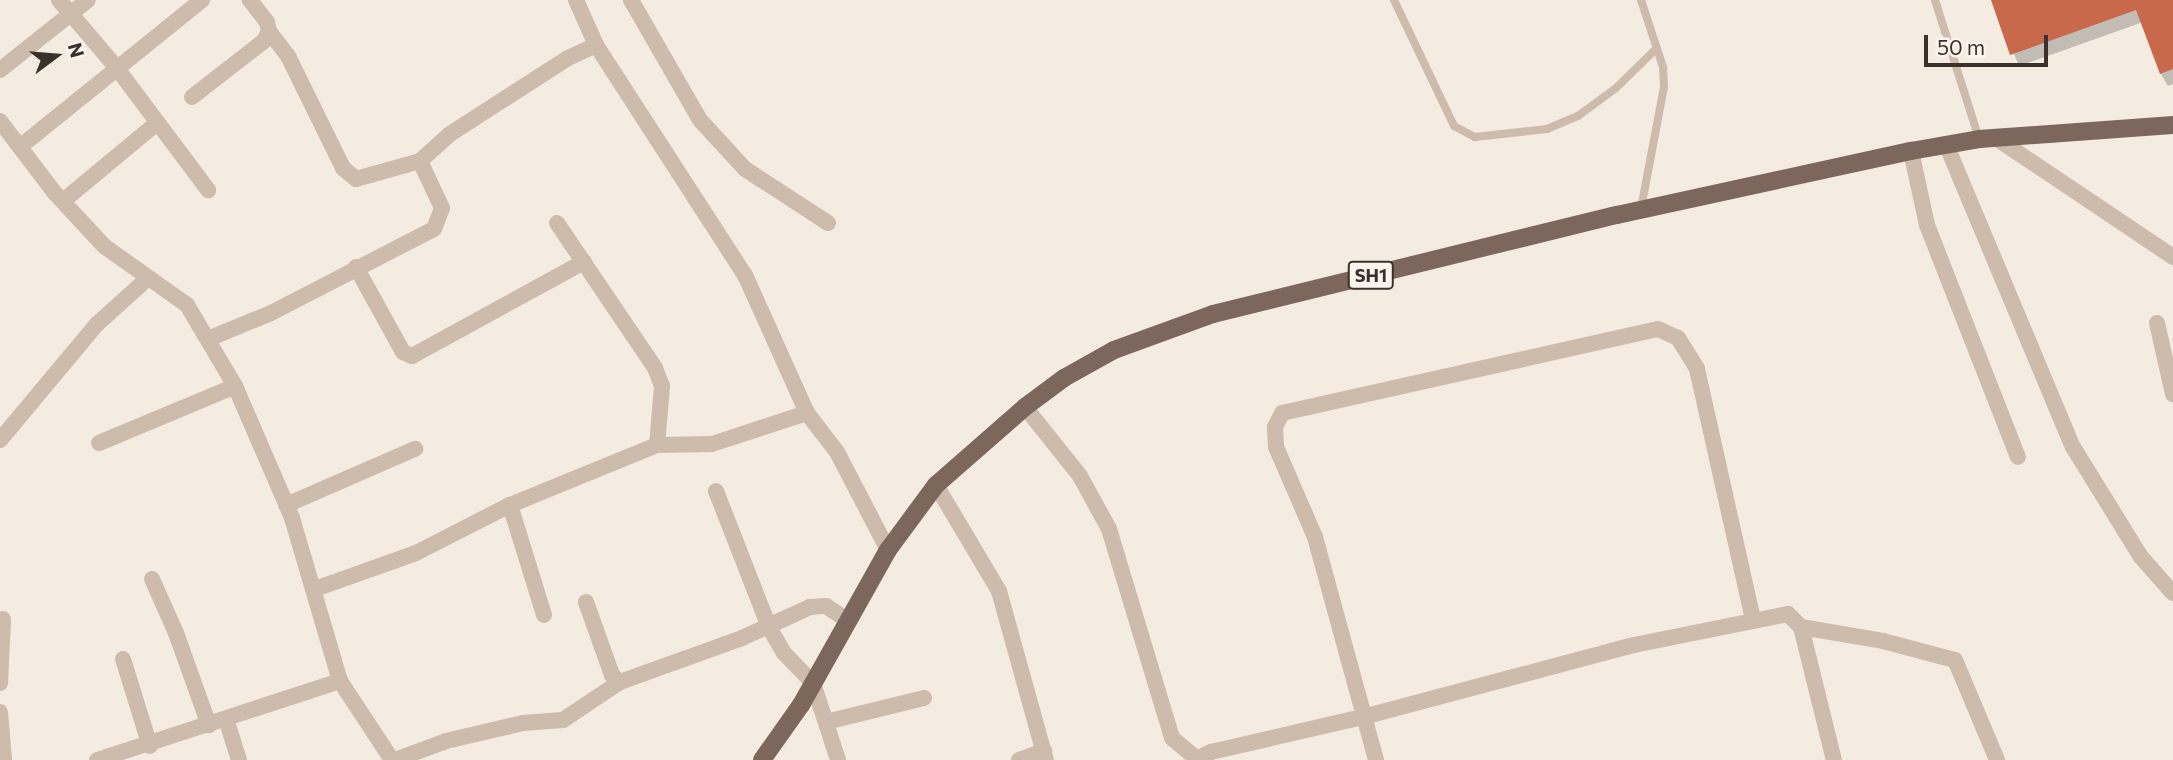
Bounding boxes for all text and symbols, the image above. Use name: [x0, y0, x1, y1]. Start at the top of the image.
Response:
north arrow: [21, 21, 91, 91]
scale bar: [1928, 21, 2052, 65]
text: 50 m: [1937, 34, 1985, 59]
text: N: [64, 40, 90, 60]
road number: SH1: [1346, 260, 1396, 290]

